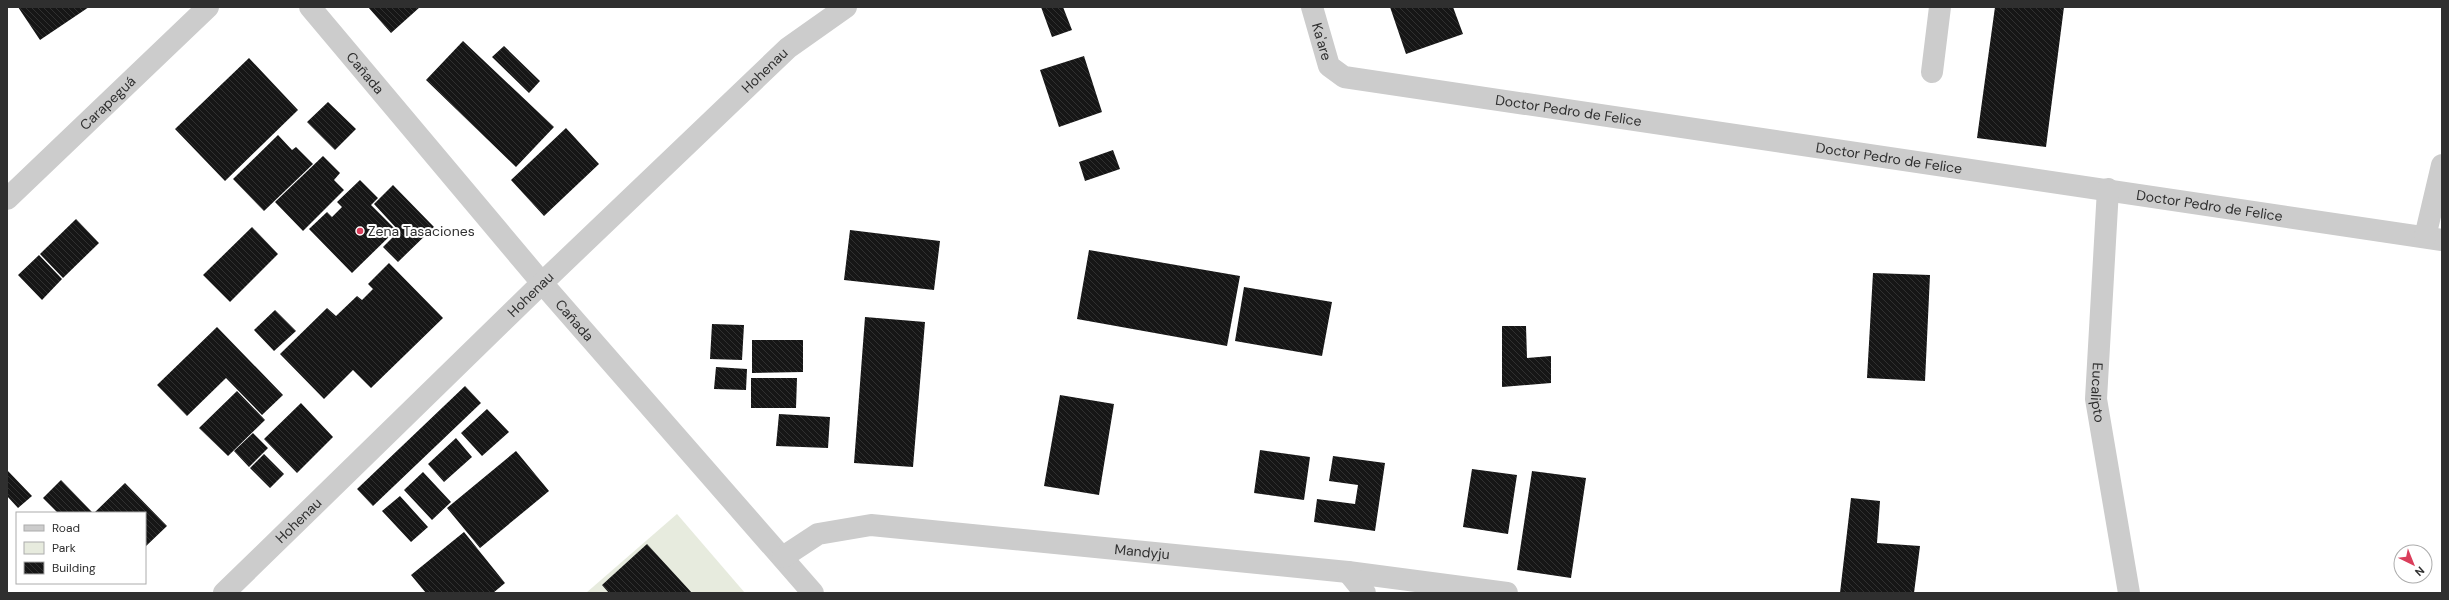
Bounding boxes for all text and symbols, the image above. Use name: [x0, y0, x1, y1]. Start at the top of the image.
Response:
street label: Ka'are: [1308, 21, 1336, 62]
street label: Hohenau: [738, 44, 792, 97]
street label: Cañada: [342, 48, 388, 98]
street label: Carapeguá: [76, 72, 139, 134]
street label: Doctor Pedro de Felice: [1494, 91, 1643, 130]
street label: Doctor Pedro de Felice: [1815, 138, 1963, 178]
street label: Doctor Pedro de Felice: [2135, 186, 2284, 225]
place label: Zena Tasaciones: [368, 222, 475, 240]
marker: Zena Tasaciones: [355, 226, 365, 236]
street label: Hohenau: [504, 268, 557, 321]
street label: Cañada: [551, 296, 598, 345]
street label: Eucalipto: [2087, 362, 2109, 424]
street label: Hohenau: [272, 494, 325, 547]
legend: [16, 512, 146, 584]
text: Road: [52, 520, 80, 536]
text: Park: [52, 540, 76, 556]
street label: Mandyju: [1114, 540, 1171, 563]
north arrow: [2393, 544, 2433, 584]
text: Building: [52, 560, 96, 576]
text: N: [2412, 563, 2428, 579]

